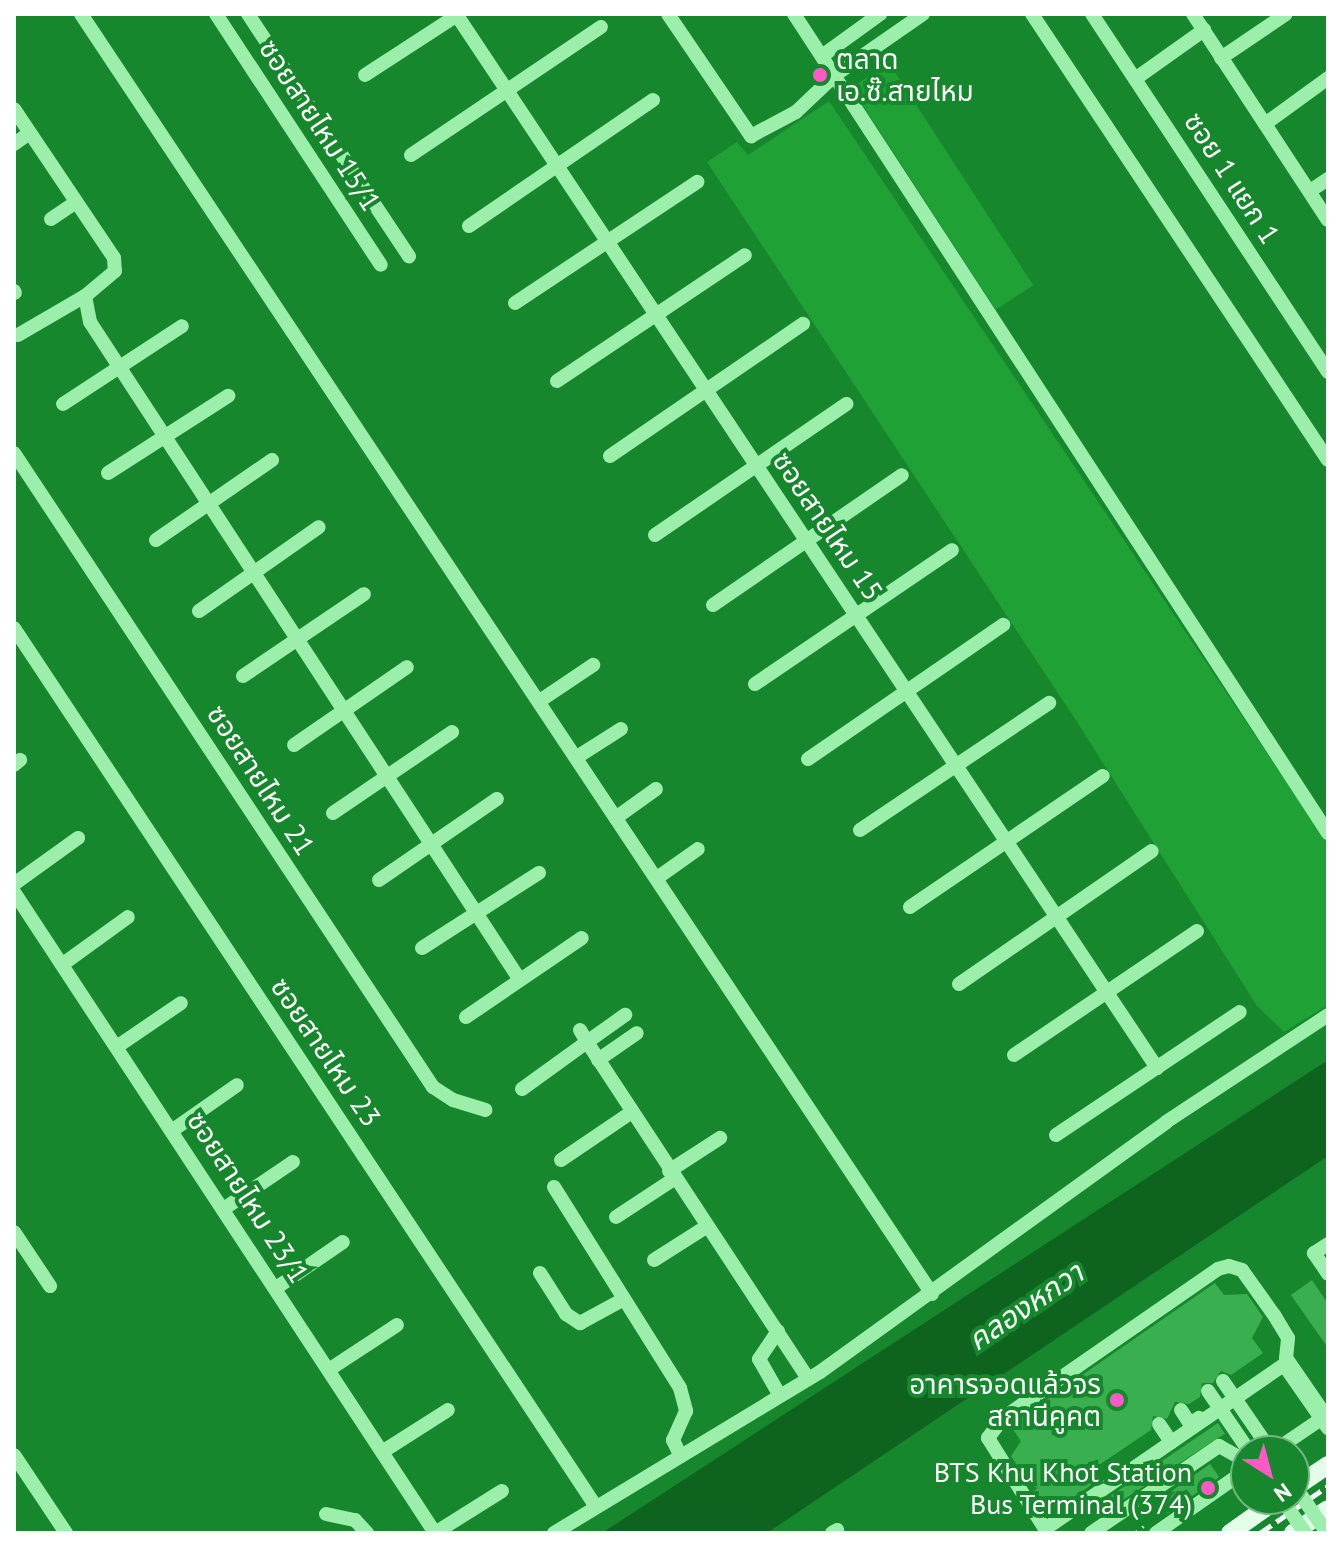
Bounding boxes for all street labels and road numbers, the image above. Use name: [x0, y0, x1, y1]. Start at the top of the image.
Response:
street label: ซอยสายไหม 15/1: [252, 33, 388, 217]
street label: ซอย 1 แยก 1: [1177, 106, 1287, 250]
street label: ซอยสายไหม 15: [766, 445, 890, 607]
street label: ซอยสายไหม 21: [200, 699, 322, 861]
street label: ซอยสายไหม 23: [264, 971, 388, 1133]
street label: ซอยสายไหม 23/1: [180, 1105, 316, 1289]

